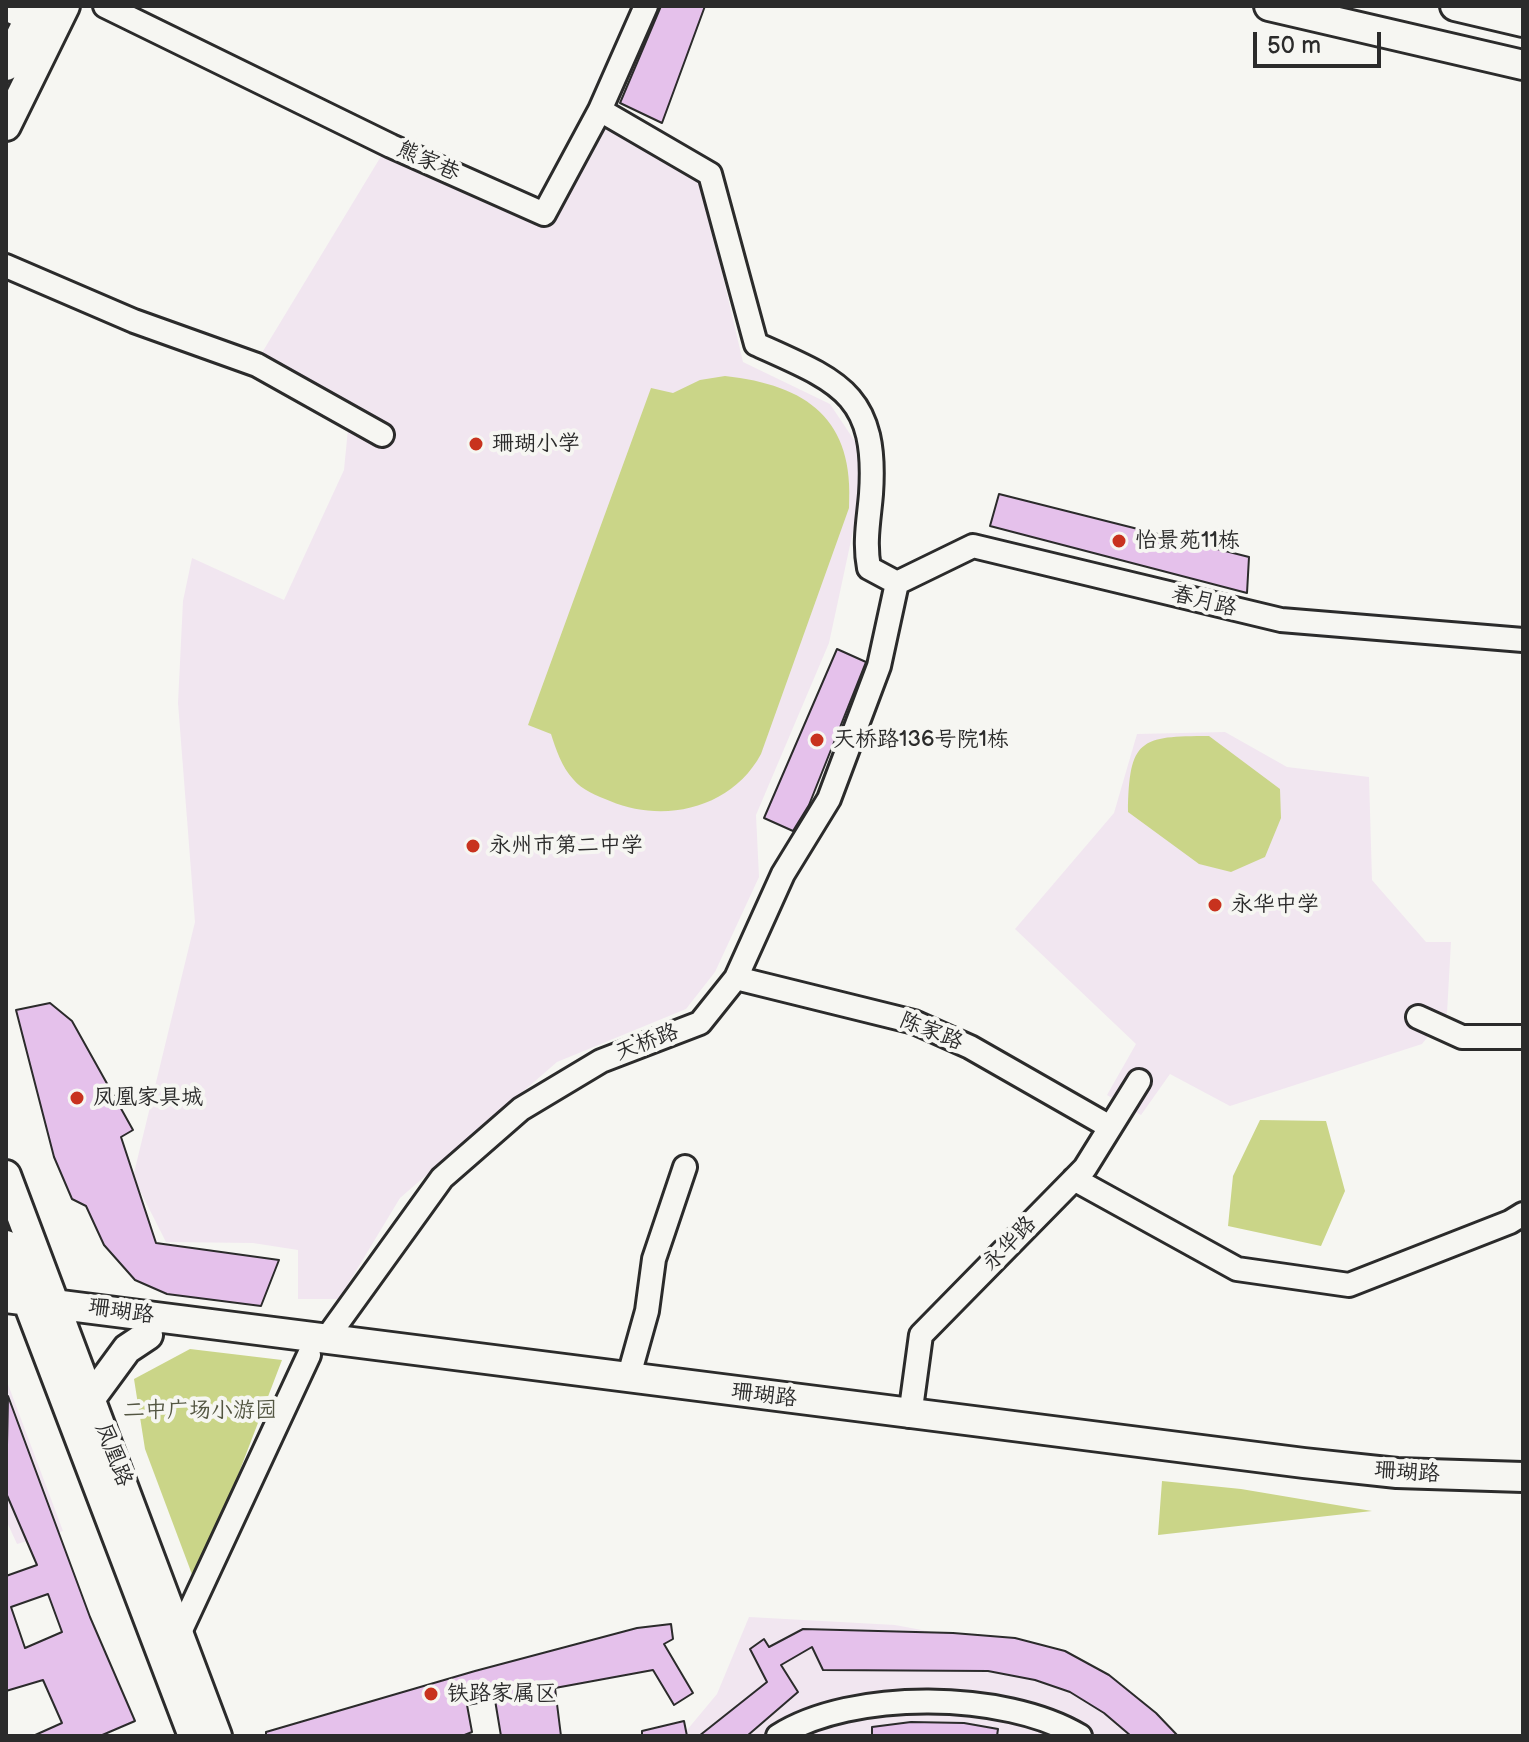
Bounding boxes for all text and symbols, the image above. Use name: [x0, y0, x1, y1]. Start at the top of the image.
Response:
scale bar: [1257, 16, 1385, 66]
text: 50 m: [1267, 31, 1321, 60]
street label: 熊家巷: [392, 137, 464, 187]
place label: 珊瑚小学: [492, 431, 580, 457]
marker: 珊瑚小学: [467, 435, 485, 453]
place label: 怡景苑11栋: [1135, 528, 1240, 554]
marker: 怡景苑11栋: [1110, 532, 1128, 550]
street label: 春月路: [1169, 581, 1239, 623]
place label: 天桥路136号院1栋: [833, 727, 1009, 753]
marker: 天桥路136号院1栋: [808, 731, 826, 749]
place label: 永州市第二中学: [489, 833, 643, 859]
marker: 永州市第二中学: [464, 837, 482, 855]
place label: 永华中学: [1231, 892, 1319, 918]
marker: 永华中学: [1206, 896, 1224, 914]
street label: 陈家路: [895, 1007, 967, 1057]
street label: 天桥路: [611, 1019, 683, 1067]
place label: 凤凰家具城: [93, 1085, 203, 1111]
marker: 凤凰家具城: [68, 1089, 86, 1107]
street label: 永华路: [978, 1211, 1042, 1277]
street label: 珊瑚路: [86, 1294, 156, 1330]
street label: 珊瑚路: [730, 1379, 798, 1413]
park label: 二中广场小游园: [123, 1398, 277, 1424]
street label: 凤凰路: [89, 1419, 137, 1491]
street label: 珊瑚路: [1373, 1458, 1441, 1488]
place label: 铁路家属区: [447, 1681, 557, 1707]
marker: 铁路家属区: [422, 1685, 440, 1703]

